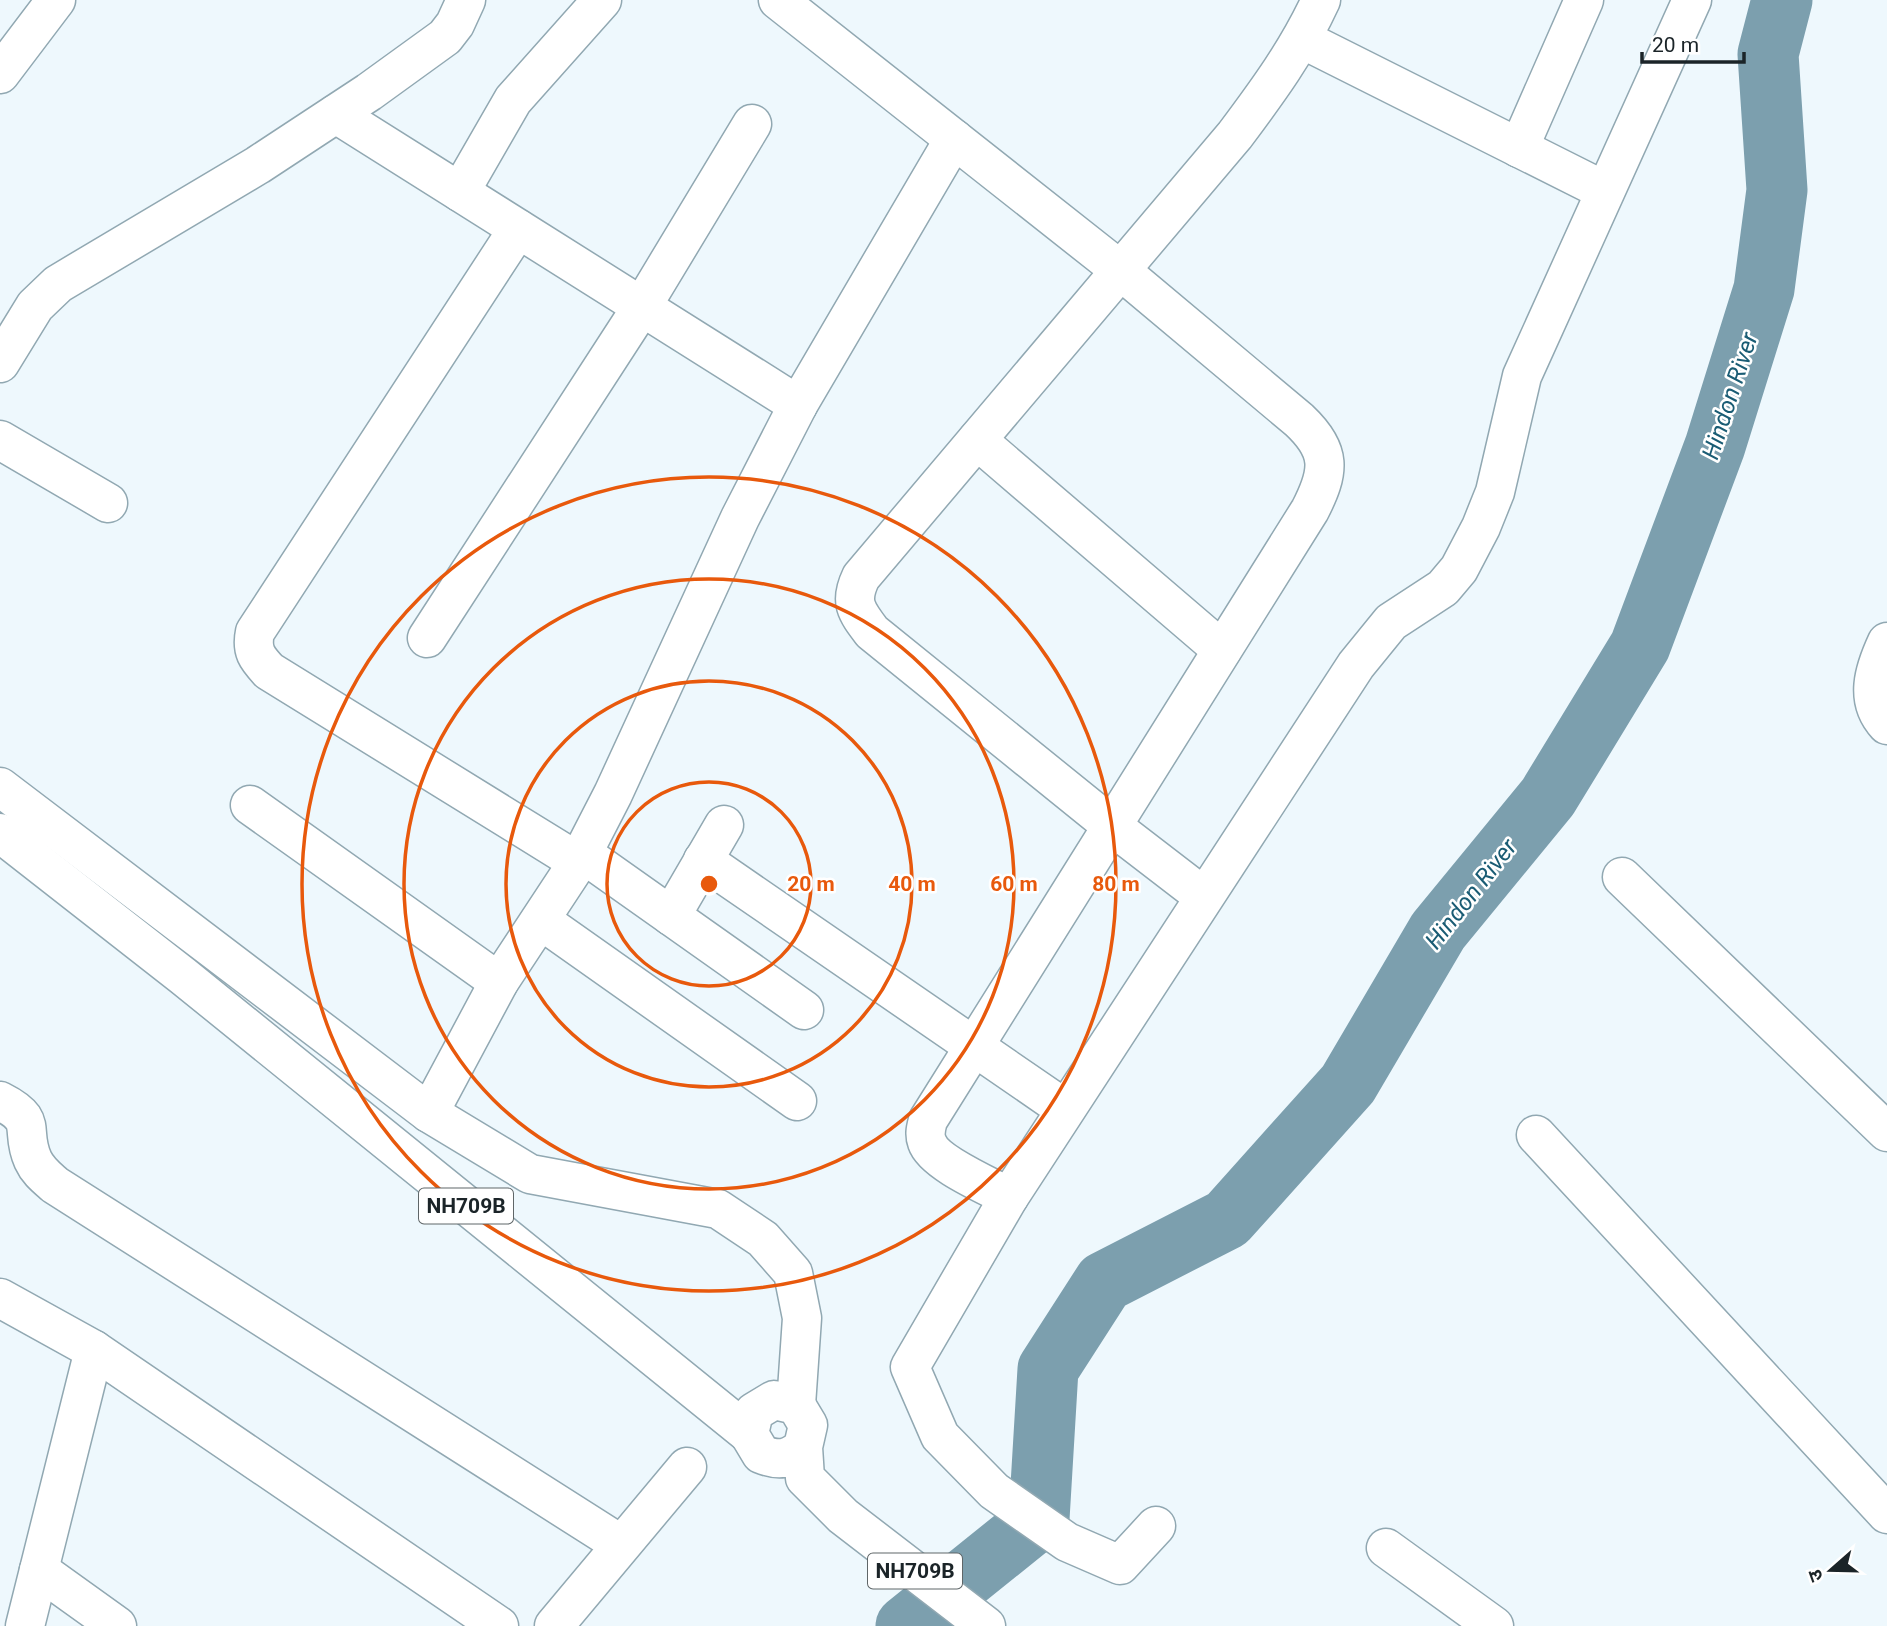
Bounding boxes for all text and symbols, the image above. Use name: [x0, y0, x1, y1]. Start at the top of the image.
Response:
scale bar: [1642, 21, 1744, 65]
text: 20 m: [1652, 33, 1699, 57]
water label: Hindon River: [1696, 328, 1764, 463]
water label: Hindon River: [1419, 833, 1523, 954]
centre of rings: [697, 872, 721, 896]
text: 20 m: [787, 872, 835, 896]
text: 40 m: [888, 872, 936, 896]
text: 60 m: [990, 872, 1038, 896]
text: 80 m: [1092, 872, 1140, 896]
road number: NH709B: [419, 1188, 513, 1224]
north arrow: [1796, 1535, 1866, 1605]
road number: NH709B: [868, 1554, 962, 1588]
text: उ: [1802, 1566, 1828, 1585]

